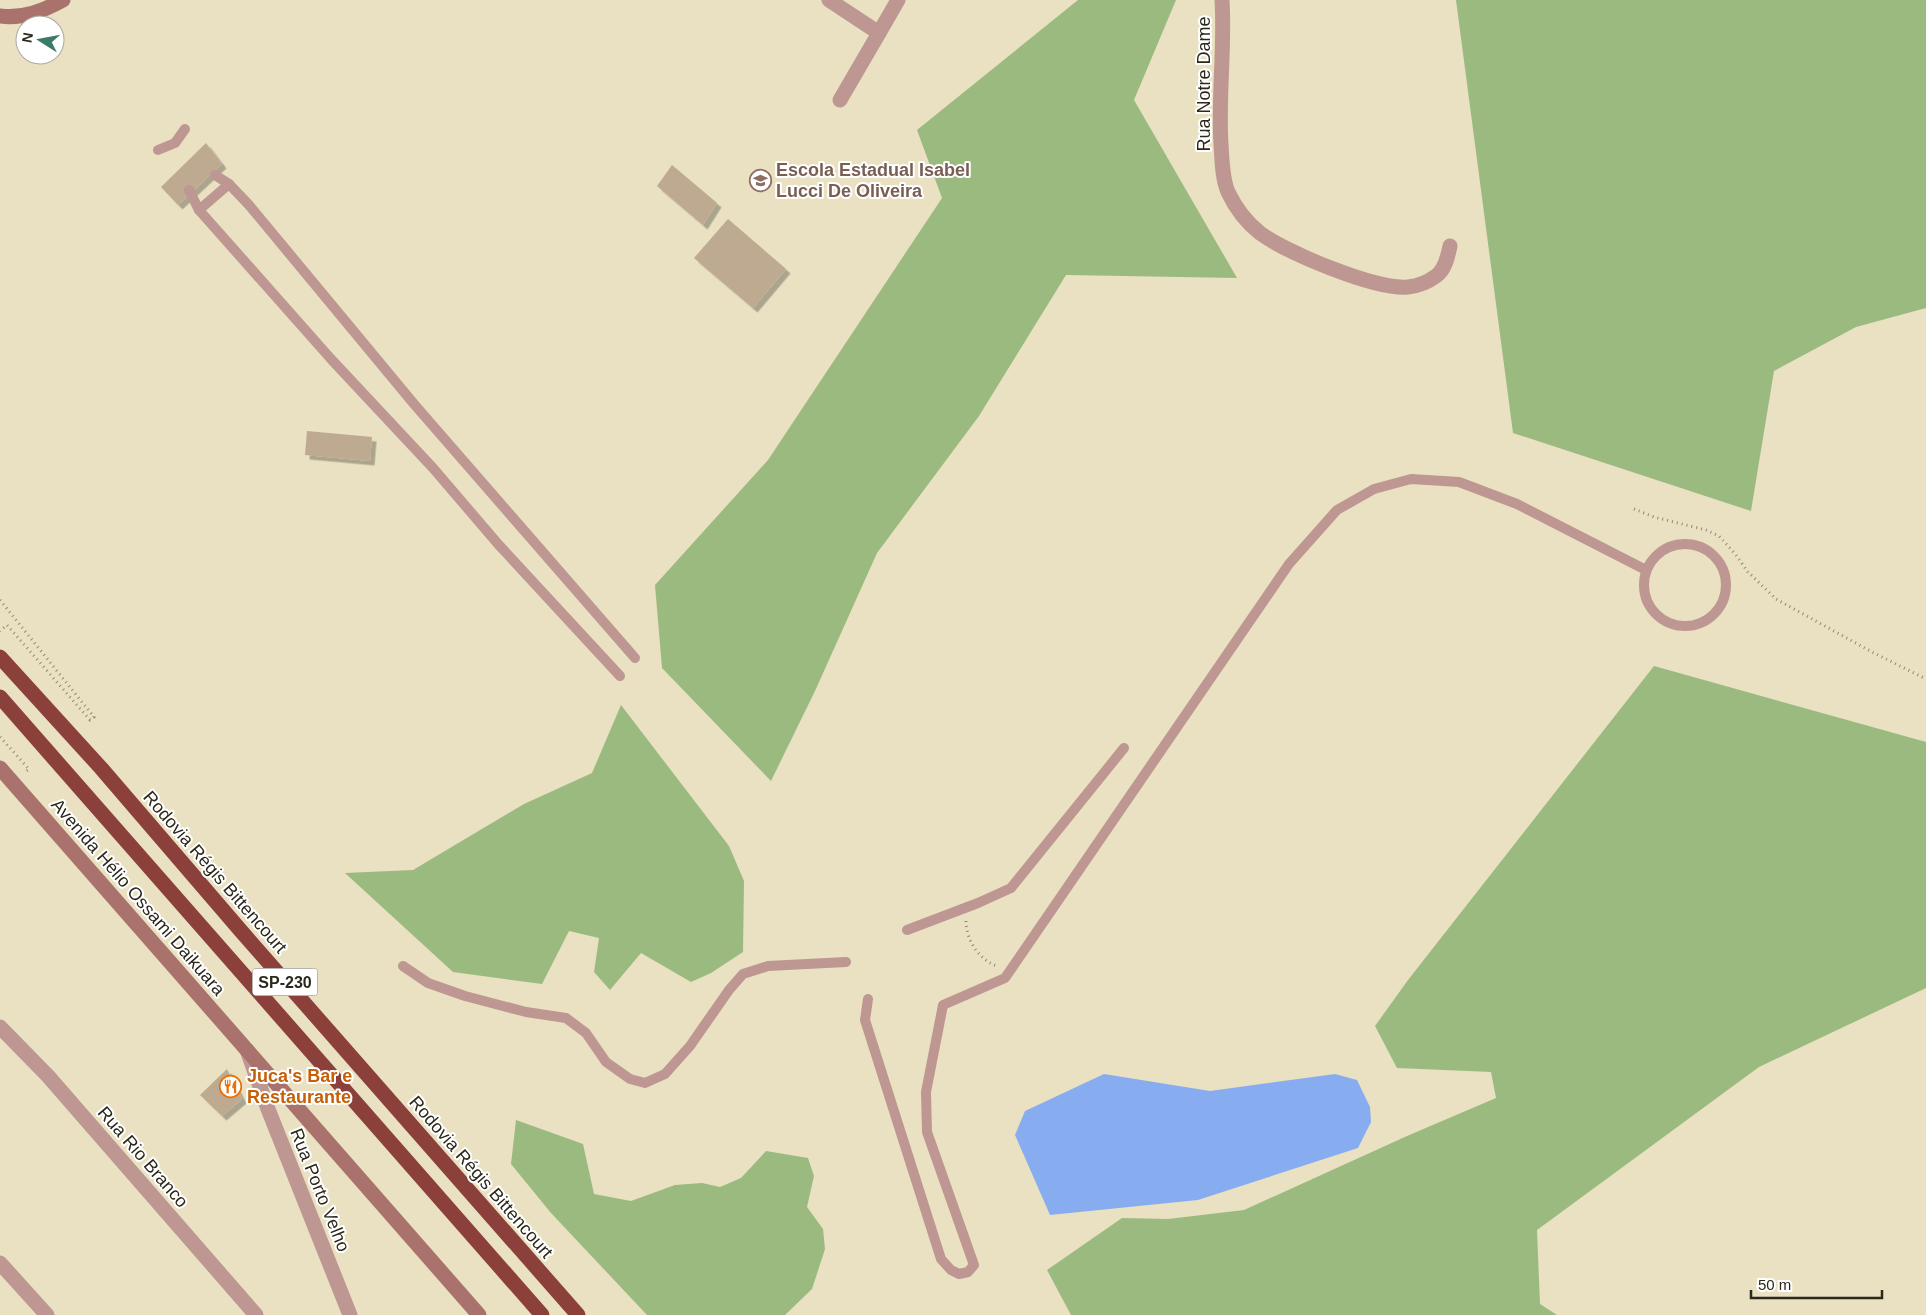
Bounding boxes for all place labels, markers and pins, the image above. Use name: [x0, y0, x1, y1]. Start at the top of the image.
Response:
place label: Escola Estadual Isabel Lucci De Oliveira: [776, 160, 970, 201]
school or university icon: Escola Estadual Isabel Lucci De Oliveira: [748, 168, 772, 192]
place label: Juca's Bar e Restaurante: [247, 1066, 352, 1107]
restaurant icon: Juca's Bar e Restaurante: [219, 1074, 243, 1098]

